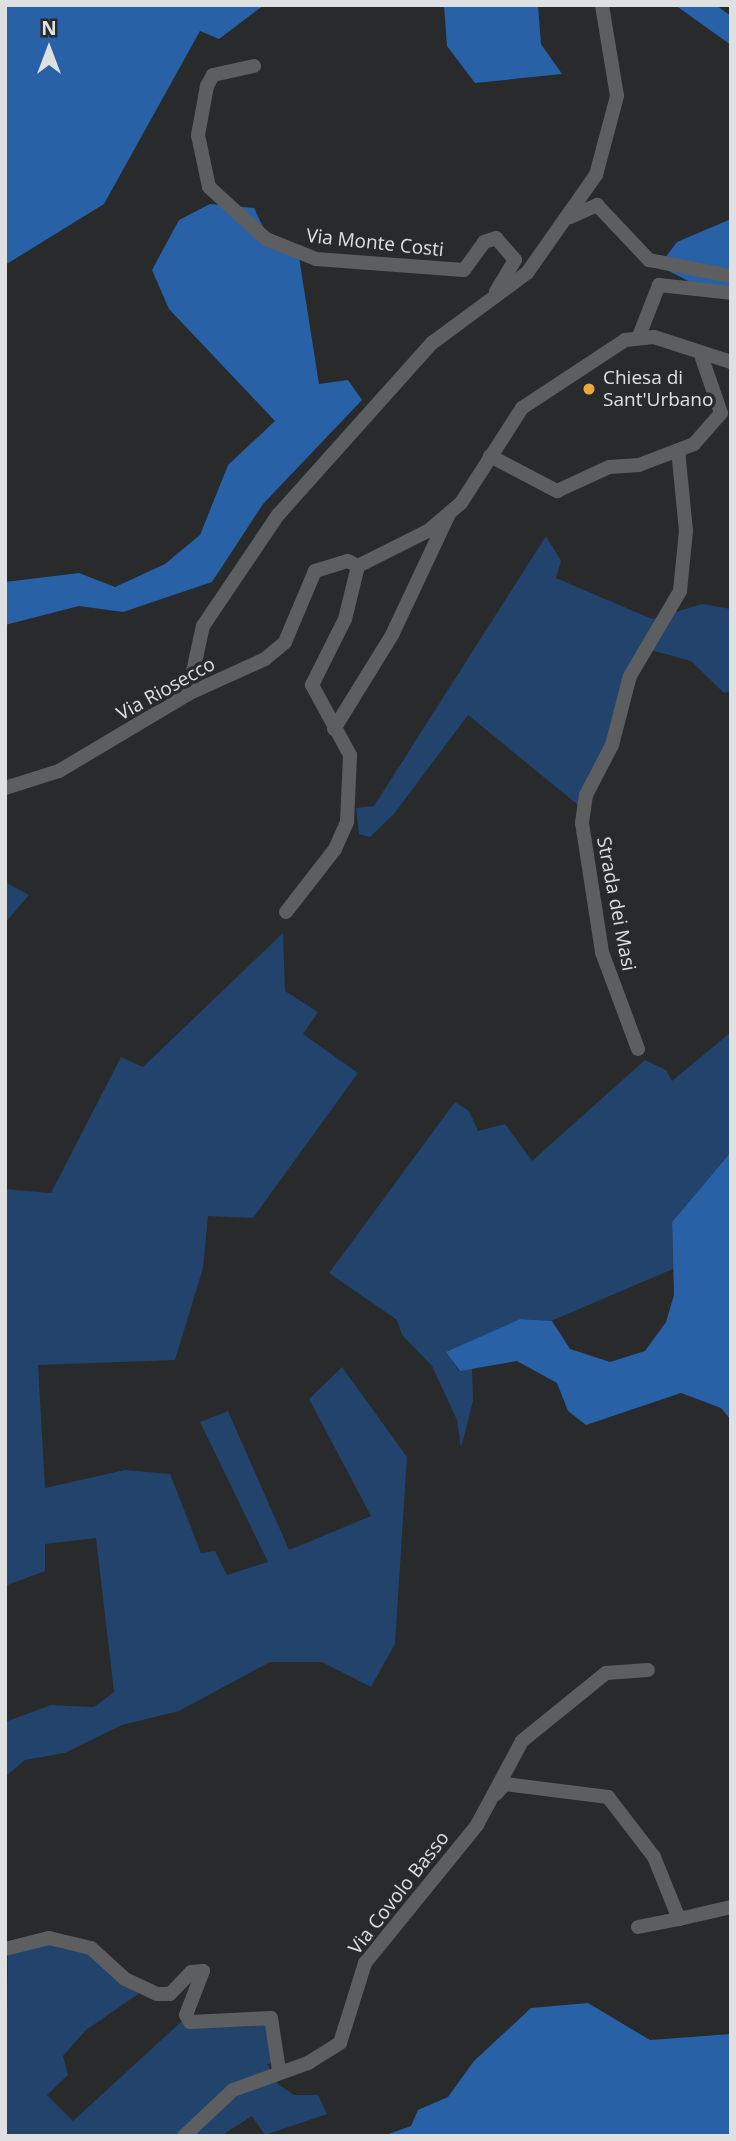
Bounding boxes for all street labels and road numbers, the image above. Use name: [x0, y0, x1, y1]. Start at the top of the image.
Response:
street label: Via Monte Costi: [305, 224, 445, 262]
street label: Via Riosecco: [113, 653, 219, 725]
street label: Strada dei Masi: [592, 835, 640, 973]
street label: Via Covolo Basso: [344, 1827, 454, 1959]

